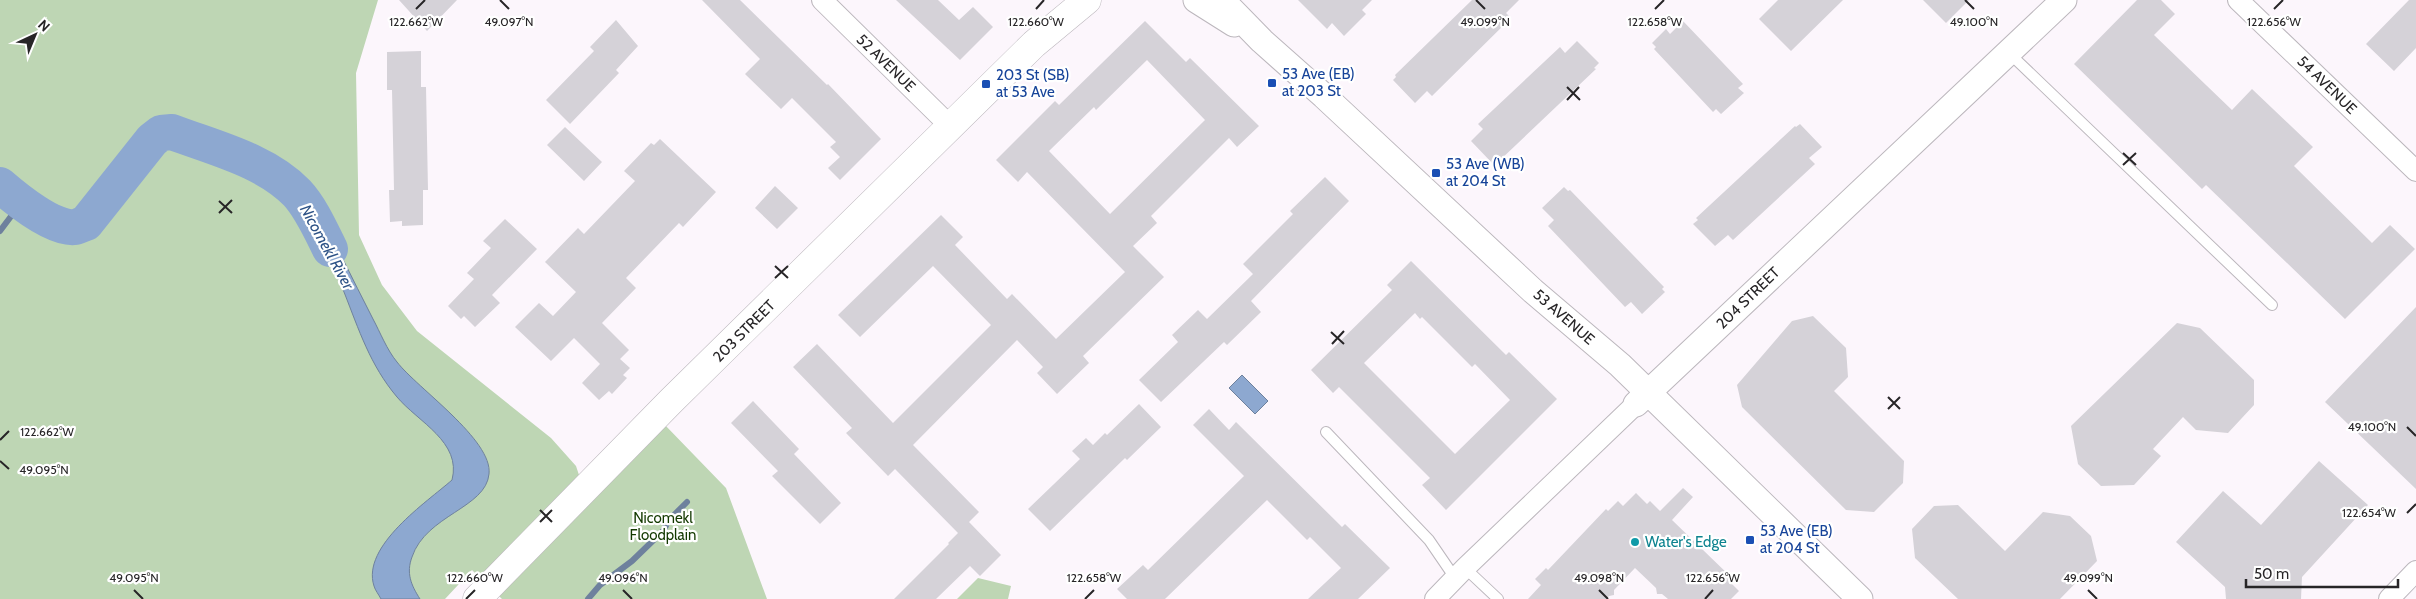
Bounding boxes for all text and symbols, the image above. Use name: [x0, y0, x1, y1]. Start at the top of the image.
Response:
north arrow: [10, 10, 60, 60]
text: 122.662°W: [389, 14, 444, 29]
text: 49.097°N: [485, 14, 533, 29]
text: 122.660°W: [1008, 14, 1065, 29]
text: 49.099°N: [1460, 14, 1510, 29]
text: 122.658°W: [1628, 14, 1683, 29]
text: 49.100°N: [1950, 14, 1998, 29]
text: 122.656°W: [2247, 14, 2302, 29]
text: N: [34, 16, 54, 36]
street label: 52 AVENUE: [853, 30, 919, 96]
street label: 54 AVENUE: [2293, 52, 2361, 118]
place label: 53 Ave (EB) at 203 St: [1282, 65, 1355, 100]
place label: 203 St (SB) at 53 Ave: [996, 66, 1069, 101]
marker: 53 Ave (EB) at 203 St: [1266, 77, 1278, 89]
marker: 203 St (SB) at 53 Ave: [980, 78, 992, 90]
place label: 53 Ave (WB) at 204 St: [1446, 155, 1525, 190]
marker: 53 Ave (WB) at 204 St: [1430, 167, 1442, 179]
water label: Nicomekl River: [296, 201, 359, 294]
street label: 204 STREET: [1713, 263, 1783, 333]
street label: 53 AVENUE: [1530, 286, 1598, 348]
street label: 203 STREET: [709, 296, 779, 366]
text: 49.100°N: [2348, 419, 2396, 434]
text: 122.662°W: [20, 424, 75, 439]
text: 49.095°N: [19, 462, 69, 477]
text: 122.654°W: [2342, 505, 2397, 520]
park label: Nicomekl Floodplain: [630, 509, 696, 544]
place label: 53 Ave (EB) at 204 St: [1760, 522, 1833, 557]
place label: Water's Edge: [1645, 533, 1727, 551]
marker: 53 Ave (EB) at 204 St: [1744, 534, 1756, 546]
marker: Water's Edge: [1629, 536, 1641, 548]
scale bar: [2246, 556, 2398, 588]
text: 50 m: [2254, 565, 2289, 583]
text: 49.095°N: [109, 570, 159, 585]
text: 122.660°W: [447, 570, 504, 585]
text: 49.096°N: [598, 570, 648, 585]
text: 122.658°W: [1067, 570, 1122, 585]
text: 49.098°N: [1574, 570, 1624, 585]
text: 122.656°W: [1686, 570, 1741, 585]
text: 49.099°N: [2063, 570, 2113, 585]

